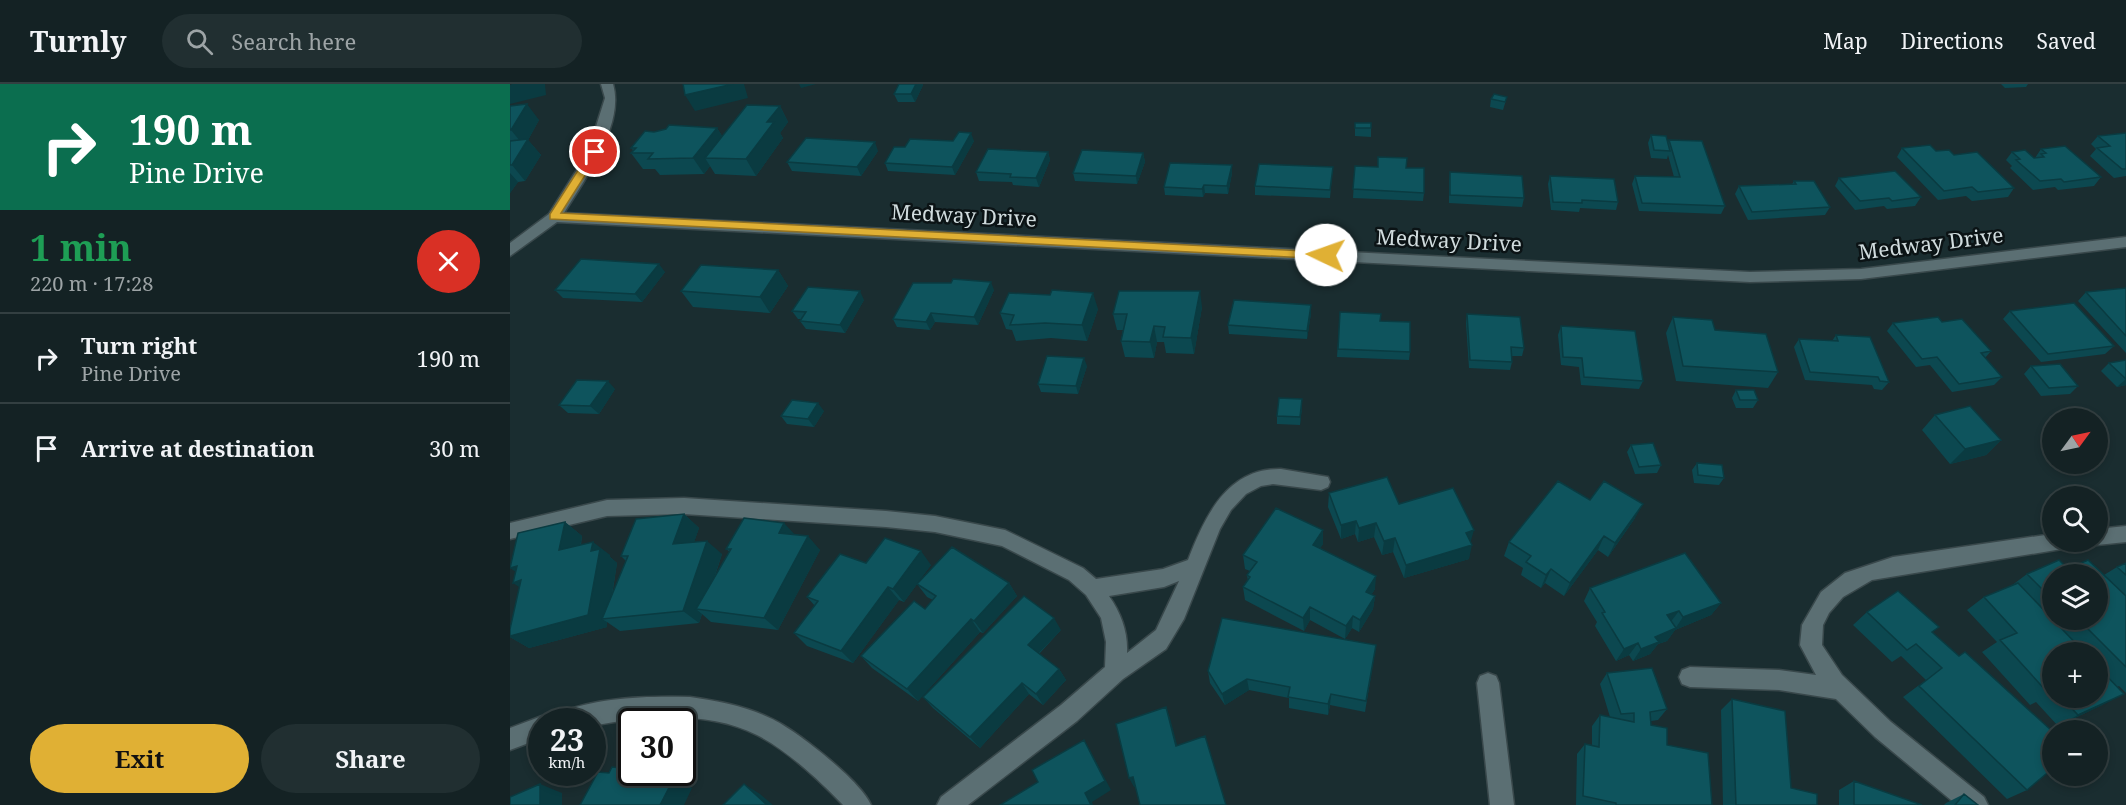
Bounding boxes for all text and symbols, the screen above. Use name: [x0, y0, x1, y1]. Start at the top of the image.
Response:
search box: [162, 14, 582, 68]
text: Turnly: [30, 22, 126, 60]
icon: search: [183, 25, 216, 58]
text: Search here: [231, 26, 356, 56]
text: Map: [1823, 27, 1868, 55]
text: Directions: [1901, 27, 2003, 55]
text: Saved: [2036, 27, 2096, 55]
text: 190 m: [129, 100, 253, 157]
icon: right: [30, 108, 108, 186]
pin: [569, 126, 620, 177]
icon: arrive: [578, 135, 611, 168]
text: Pine Drive: [129, 154, 264, 191]
street label: Medway Drive: [890, 197, 1038, 233]
street label: Medway Drive: [1857, 220, 2005, 266]
street label: Medway Drive: [1375, 222, 1523, 258]
text: 1 min: [30, 223, 132, 272]
position arrow: [1294, 223, 1358, 287]
button: close: [417, 230, 480, 293]
text: 220 m · 17:28: [30, 270, 153, 297]
text: Turn right: [81, 330, 197, 360]
icon: right: [30, 342, 63, 375]
text: 190 m: [417, 343, 480, 373]
text: Pine Drive: [81, 360, 181, 387]
north arrow: [2042, 408, 2108, 474]
map controls: [2042, 408, 2108, 786]
icon: arrive: [30, 432, 63, 465]
text: Arrive at destination: [81, 433, 315, 463]
text: 30 m: [429, 433, 480, 463]
button: search: [2042, 486, 2108, 552]
button: layers: [2042, 564, 2108, 630]
button: +: [2042, 642, 2108, 708]
speed limit sign: 30: [618, 708, 696, 786]
text: 23: [550, 719, 584, 760]
button: −: [2042, 720, 2108, 786]
button: Exit: [30, 724, 249, 793]
button: Share: [261, 724, 480, 793]
text: km/h: [549, 752, 585, 772]

